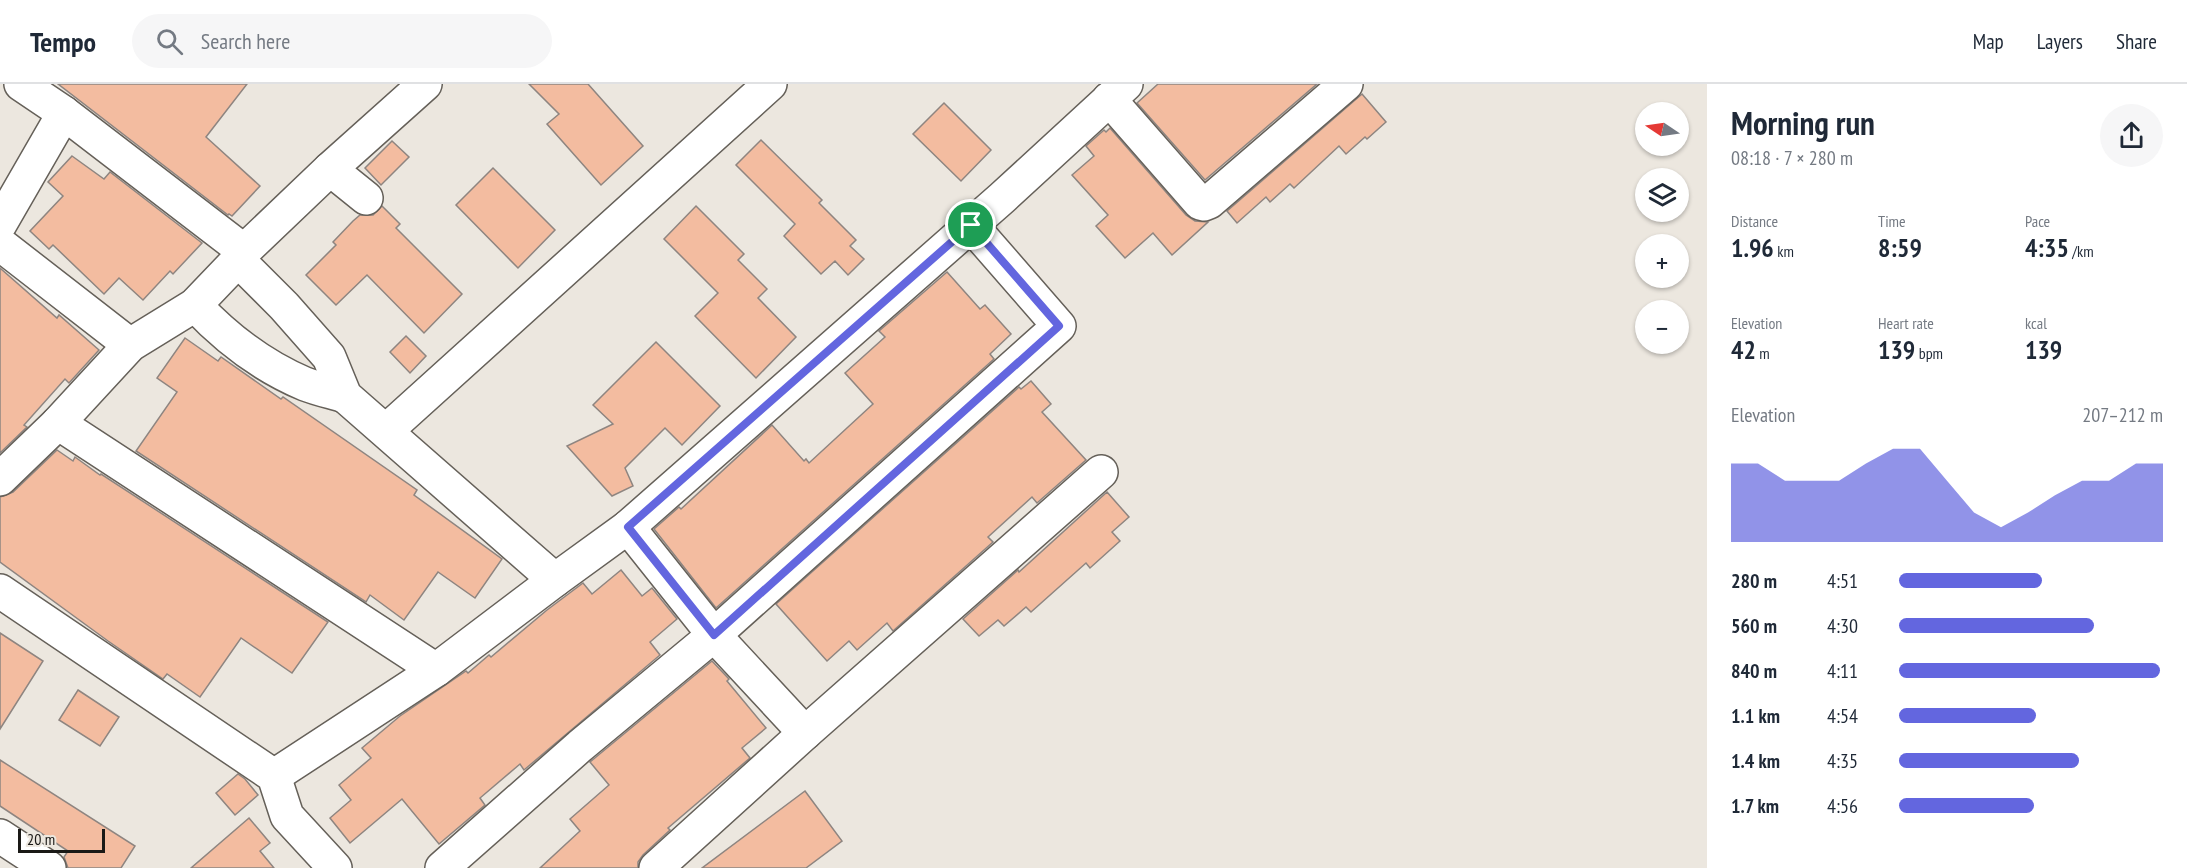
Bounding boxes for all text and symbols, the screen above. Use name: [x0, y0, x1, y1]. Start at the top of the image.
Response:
search box: [132, 14, 552, 68]
text: Tempo: [30, 23, 96, 60]
icon: search: [153, 25, 186, 58]
text: Search here: [201, 27, 290, 55]
text: Map: [1973, 28, 2004, 55]
text: Layers: [2037, 28, 2083, 55]
text: Share: [2116, 28, 2157, 55]
text: Morning run: [1731, 101, 1875, 144]
north arrow: [1635, 102, 1689, 156]
map controls: [1635, 102, 1689, 354]
button: share: [2100, 104, 2163, 167]
text: 08:18 · 7 × 280 m: [1731, 145, 1853, 171]
button: layers: [1635, 168, 1689, 222]
pin: [945, 199, 996, 250]
icon: arrive: [954, 208, 987, 241]
text: Distance: [1731, 211, 1778, 231]
text: Time: [1878, 211, 1906, 231]
text: Pace: [2025, 211, 2050, 231]
text: 1.96: [1731, 231, 1774, 264]
text: 8:59: [1878, 231, 1922, 264]
text: 4:35: [2025, 231, 2069, 264]
button: +: [1635, 234, 1689, 288]
text: km: [1774, 241, 1794, 261]
text: /km: [2069, 241, 2094, 261]
button: −: [1635, 300, 1689, 354]
text: Elevation: [1731, 313, 1782, 333]
text: Heart rate: [1878, 313, 1934, 333]
text: kcal: [2025, 313, 2047, 333]
text: 42: [1731, 333, 1756, 366]
text: 139: [1878, 333, 1915, 366]
text: 139: [2025, 333, 2062, 366]
text: m: [1756, 343, 1770, 363]
text: bpm: [1915, 343, 1943, 363]
text: Elevation: [1731, 402, 1795, 428]
text: 207–212 m: [2082, 402, 2163, 428]
text: 280 m: [1731, 568, 1777, 594]
text: 4:51: [1827, 568, 1858, 594]
text: 560 m: [1731, 613, 1777, 639]
text: 4:30: [1827, 613, 1858, 639]
text: 840 m: [1731, 658, 1777, 684]
text: 4:11: [1827, 658, 1858, 684]
text: 1.1 km: [1731, 703, 1780, 729]
text: 4:54: [1827, 703, 1858, 729]
text: 1.4 km: [1731, 748, 1780, 774]
text: 4:35: [1827, 748, 1858, 774]
text: 1.7 km: [1731, 793, 1779, 819]
text: 4:56: [1827, 793, 1858, 819]
scale bar: [18, 826, 105, 854]
text: 20 m: [27, 829, 55, 849]

